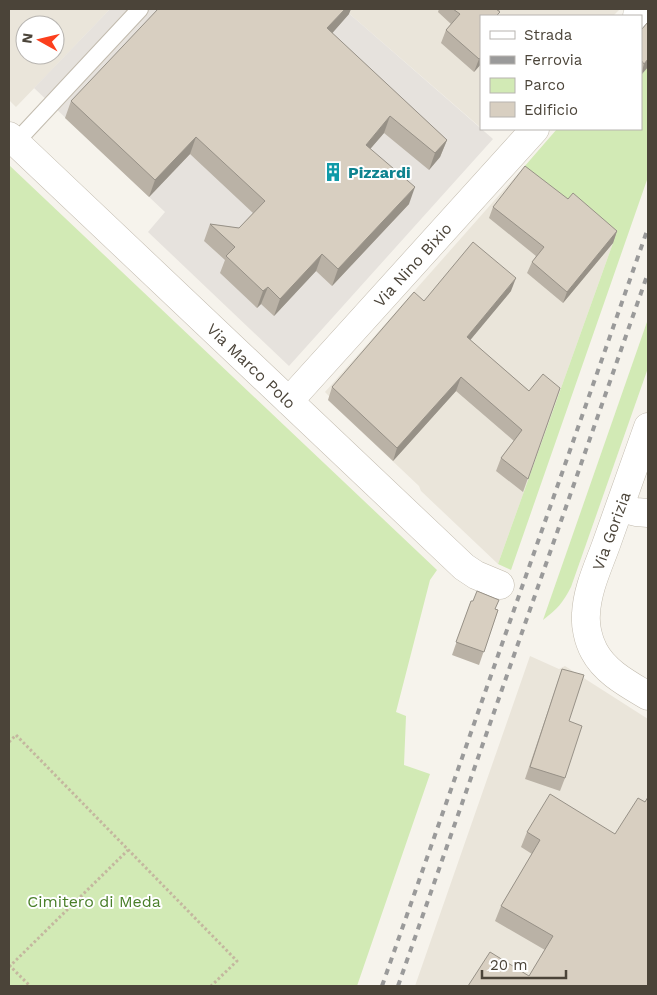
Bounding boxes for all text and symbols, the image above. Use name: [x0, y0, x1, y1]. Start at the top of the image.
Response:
north arrow: [15, 15, 65, 65]
legend: [480, 15, 642, 130]
text: Strada: [524, 26, 573, 44]
text: N: [18, 32, 36, 44]
text: Ferrovia: [524, 51, 583, 69]
text: Parco: [524, 76, 565, 94]
text: Edificio: [524, 101, 578, 119]
building icon: Pizzardi: [322, 161, 344, 183]
place label: Pizzardi: [348, 163, 411, 182]
street label: Via Nino Bixio: [370, 219, 456, 311]
street label: Via Marco Polo: [203, 319, 300, 413]
street label: Via Gorizia: [588, 489, 635, 573]
park label: Cimitero di Meda: [27, 892, 161, 911]
scale bar: [482, 948, 566, 980]
text: 20 m: [490, 956, 528, 974]

